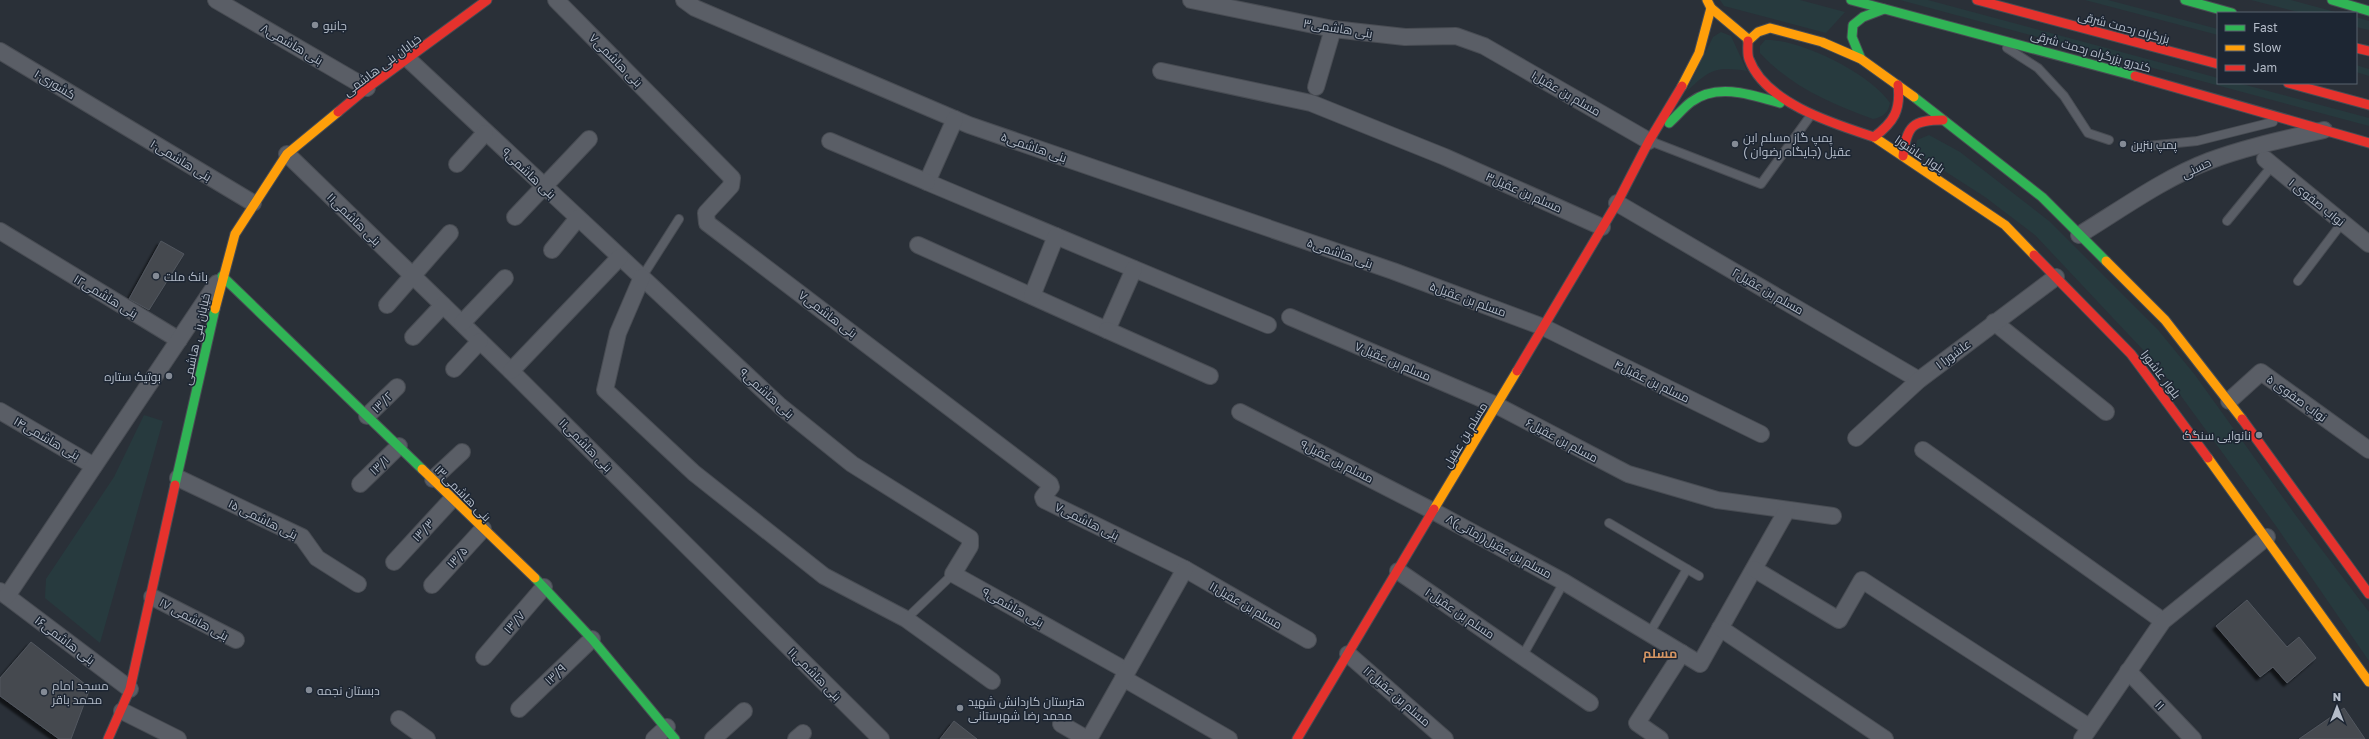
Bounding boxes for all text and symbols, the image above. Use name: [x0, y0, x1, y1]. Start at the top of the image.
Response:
street label: بزرگراه رحمت شرقی: [2076, 8, 2172, 46]
legend: [2217, 12, 2357, 84]
street label: بنی هاشمی۳: [1302, 15, 1374, 41]
place label: جانبو: [323, 18, 347, 33]
street label: ۸بنی هاشمی: [258, 20, 326, 68]
marker: جانبو: [310, 20, 320, 30]
text: Fast: [2253, 20, 2278, 35]
street label: کندرو بزرگراه رحمت شرقی: [2029, 27, 2153, 75]
street label: بنی هاشمی۷: [586, 30, 646, 90]
street label: خیابان بنی هاشمی: [340, 31, 424, 99]
text: Slow: [2253, 40, 2281, 55]
text: Jam: [2253, 60, 2277, 75]
street label: کشوری۱۰: [32, 66, 78, 102]
street label: مسلم بن عقیل۱: [1528, 67, 1603, 120]
street label: بنی هاشمی۵: [999, 129, 1069, 165]
place label: پمپ گاز مسلم ابن عقیل (جایگاه رضوان ): [1743, 130, 1851, 159]
street label: بلوار عاشورا: [1892, 132, 1948, 176]
street label: ۱۰بنی هاشمی: [148, 136, 214, 184]
place label: پمپ بنزین: [2131, 137, 2178, 154]
marker: پمپ گاز مسلم ابن عقیل (جایگاه رضوان ): [1730, 139, 1740, 149]
marker: پمپ بنزین: [2118, 139, 2128, 149]
street label: بنی هاشمی۹: [499, 144, 559, 202]
street label: حسنی: [2179, 154, 2213, 182]
street label: مسلم بن عقیل۳: [1483, 168, 1565, 216]
street label: نواب صفوی ۱: [2286, 175, 2348, 229]
street label: بنی هاشمی۱۱: [324, 189, 384, 249]
street label: بنی هاشمی۵: [1305, 235, 1375, 271]
street label: مسلم بن عقیل۲: [1729, 264, 1806, 318]
place label: بانک ملت: [164, 269, 208, 284]
street label: ۱۲بنی هاشمی: [71, 271, 141, 321]
marker: بانک ملت: [151, 271, 161, 281]
street label: مسلم بن عقیل۵: [1427, 278, 1508, 321]
street label: بنی هاشمی۷: [796, 287, 860, 341]
street label: خیابان بنی هاشمی: [179, 292, 213, 386]
street label: عاشورا ۱: [1932, 336, 1974, 372]
street label: مسلم بن عقیل۷: [1352, 338, 1433, 385]
street label: بلوار عاشورا: [2138, 347, 2184, 401]
street label: مسلم بن عقیل۴: [1611, 356, 1692, 407]
street label: بنی هاشمی۹: [737, 365, 797, 421]
place label: بوتیک ستاره: [104, 369, 161, 384]
marker: بوتیک ستاره: [164, 371, 174, 381]
street label: نواب صفوی ۵: [2264, 371, 2330, 425]
street label: ۱۳/۲: [368, 388, 396, 416]
street label: مسلم بن عقیل: [1440, 399, 1491, 471]
street label: بنی هاشمی۱۴: [11, 413, 83, 463]
street label: بنی هاشمی۱۱: [556, 415, 616, 475]
street label: مسلم بن عقیل۶: [1523, 415, 1601, 466]
place label: نانوایی سنگک: [2182, 428, 2251, 443]
marker: نانوایی سنگک: [2254, 430, 2264, 440]
street label: مسلم بن عقیل۹: [1297, 436, 1376, 487]
street label: ۱۳/۱: [366, 452, 392, 478]
street label: بنی هاشمی۱۳: [432, 462, 494, 524]
street label: ۱۵ بنی هاشمی: [226, 496, 300, 542]
street label: بنی هاشمی۷: [1052, 499, 1122, 543]
street label: ۸مسلم بن عقیل(زمانی): [1443, 511, 1555, 582]
street label: ۱۳/۳: [409, 515, 437, 545]
street label: ۱۳/۵: [443, 543, 471, 571]
street label: مسلم بن عقیل۱۱: [1207, 578, 1285, 633]
street label: بنی هاشمی۹: [979, 584, 1047, 630]
street label: مسلم بن عقیل۱۰: [1422, 584, 1498, 643]
street label: ۱۷ بنی هاشمی: [157, 594, 231, 644]
street label: ۱۳/۷: [500, 607, 528, 636]
street label: بنی هاشمی۱۶: [32, 612, 98, 668]
street label: بنی هاشمی۱۱: [785, 644, 845, 704]
district label: مسلم: [1643, 645, 1677, 663]
street label: ۱۳/۹: [541, 660, 569, 688]
street label: مسلم بن عقیل۱۲: [1360, 663, 1434, 730]
place label: مسجد امام محمد باقر: [51, 678, 109, 707]
place label: دبستان نجمه: [317, 683, 380, 698]
marker: دبستان نجمه: [304, 685, 314, 695]
marker: مسجد امام محمد باقر: [39, 687, 49, 697]
north arrow: [2317, 687, 2357, 727]
text: N: [2333, 690, 2341, 703]
place label: هنرستان کاردانش شهید محمد رضا شهرستانی: [968, 694, 1085, 723]
street label: ۱۱: [2152, 697, 2168, 713]
marker: هنرستان کاردانش شهید محمد رضا شهرستانی: [955, 703, 965, 713]

